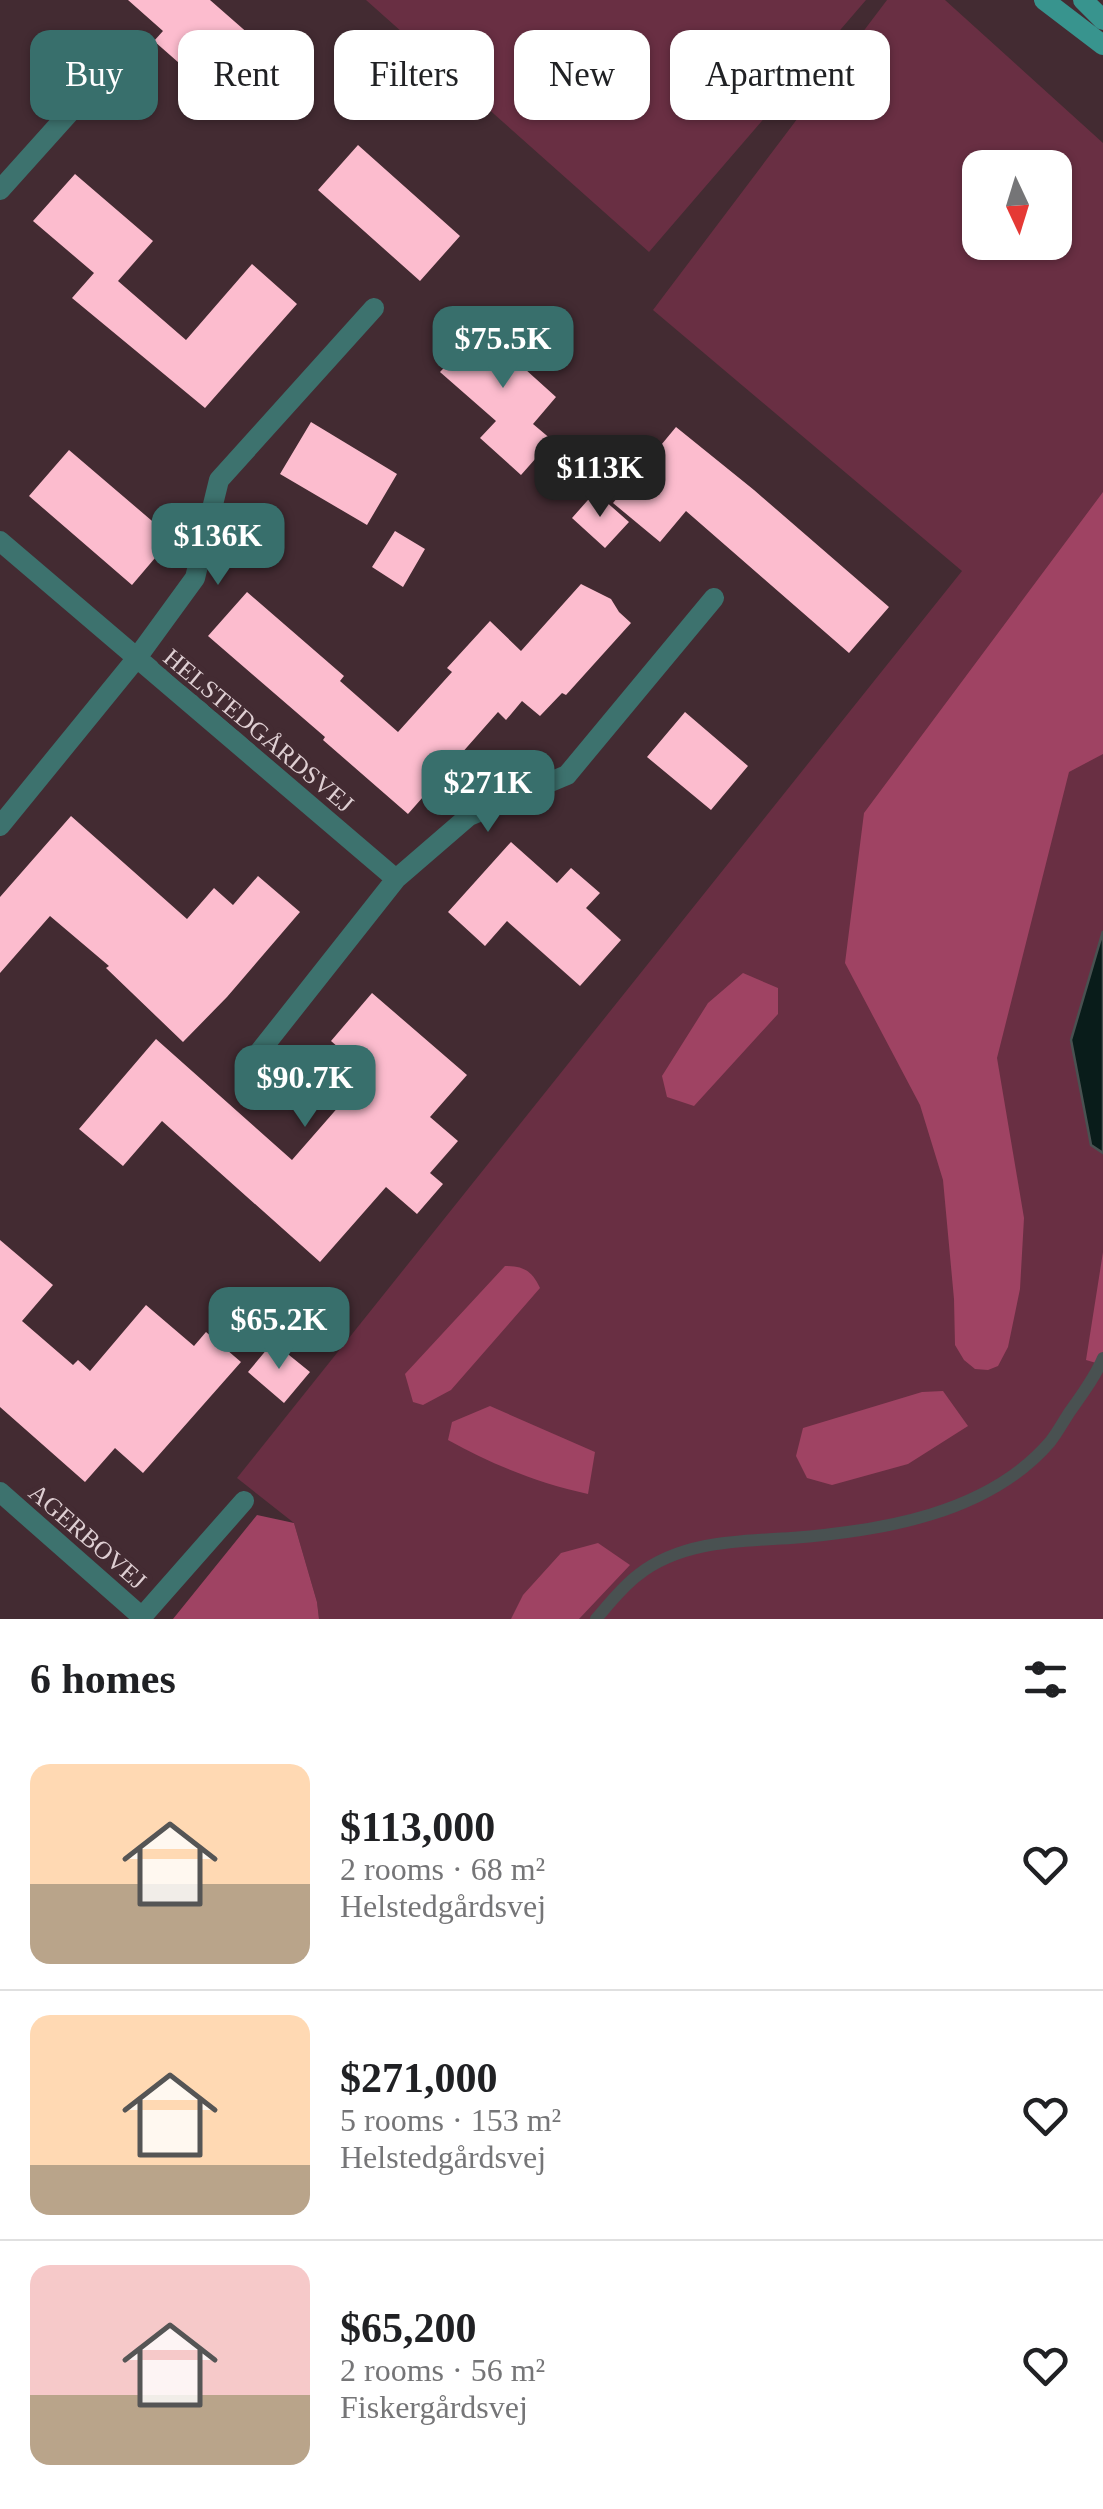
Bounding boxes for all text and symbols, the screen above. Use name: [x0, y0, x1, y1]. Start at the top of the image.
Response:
chip: Buy: [30, 30, 158, 120]
chip: Rent: [178, 30, 314, 120]
chip: Filters: [334, 30, 494, 120]
chip: New: [514, 30, 650, 120]
chip: Apartment: [670, 30, 890, 120]
north arrow: [962, 150, 1072, 260]
map controls: [962, 150, 1072, 260]
pin: $75.5K: [422, 306, 584, 391]
text: $75.5K: [455, 320, 551, 356]
pin: $113K: [530, 435, 670, 520]
text: $113K: [556, 449, 644, 485]
pin: $136K: [148, 503, 288, 588]
text: $136K: [174, 517, 262, 553]
street label: HELSTEDGÅRDSVEJ: [158, 643, 359, 818]
pin: $271K: [418, 750, 558, 835]
text: $271K: [444, 764, 532, 800]
pin: $90.7K: [224, 1045, 386, 1130]
text: $90.7K: [257, 1059, 353, 1095]
pin: $65.2K: [198, 1287, 360, 1372]
text: $65.2K: [231, 1301, 327, 1337]
street label: AGERBOVEJ: [24, 1478, 152, 1595]
icon: filters: [1018, 1652, 1073, 1707]
text: 6 homes: [30, 1656, 176, 1702]
icon: home: [110, 1804, 230, 1924]
text: $113,000: [340, 1804, 495, 1850]
icon: heart: [1018, 1837, 1073, 1892]
text: 2 rooms · 68 m²: [340, 1851, 545, 1887]
text: Helstedgårdsvej: [340, 1888, 546, 1924]
icon: home: [110, 2055, 230, 2175]
text: $271,000: [340, 2055, 498, 2101]
icon: heart: [1018, 2088, 1073, 2143]
text: 5 rooms · 153 m²: [340, 2102, 561, 2138]
text: Helstedgårdsvej: [340, 2139, 546, 2175]
icon: home: [110, 2305, 230, 2425]
text: $65,200: [340, 2305, 477, 2351]
icon: heart: [1018, 2338, 1073, 2393]
text: 2 rooms · 56 m²: [340, 2352, 545, 2388]
text: Fiskergårdsvej: [340, 2389, 528, 2425]

